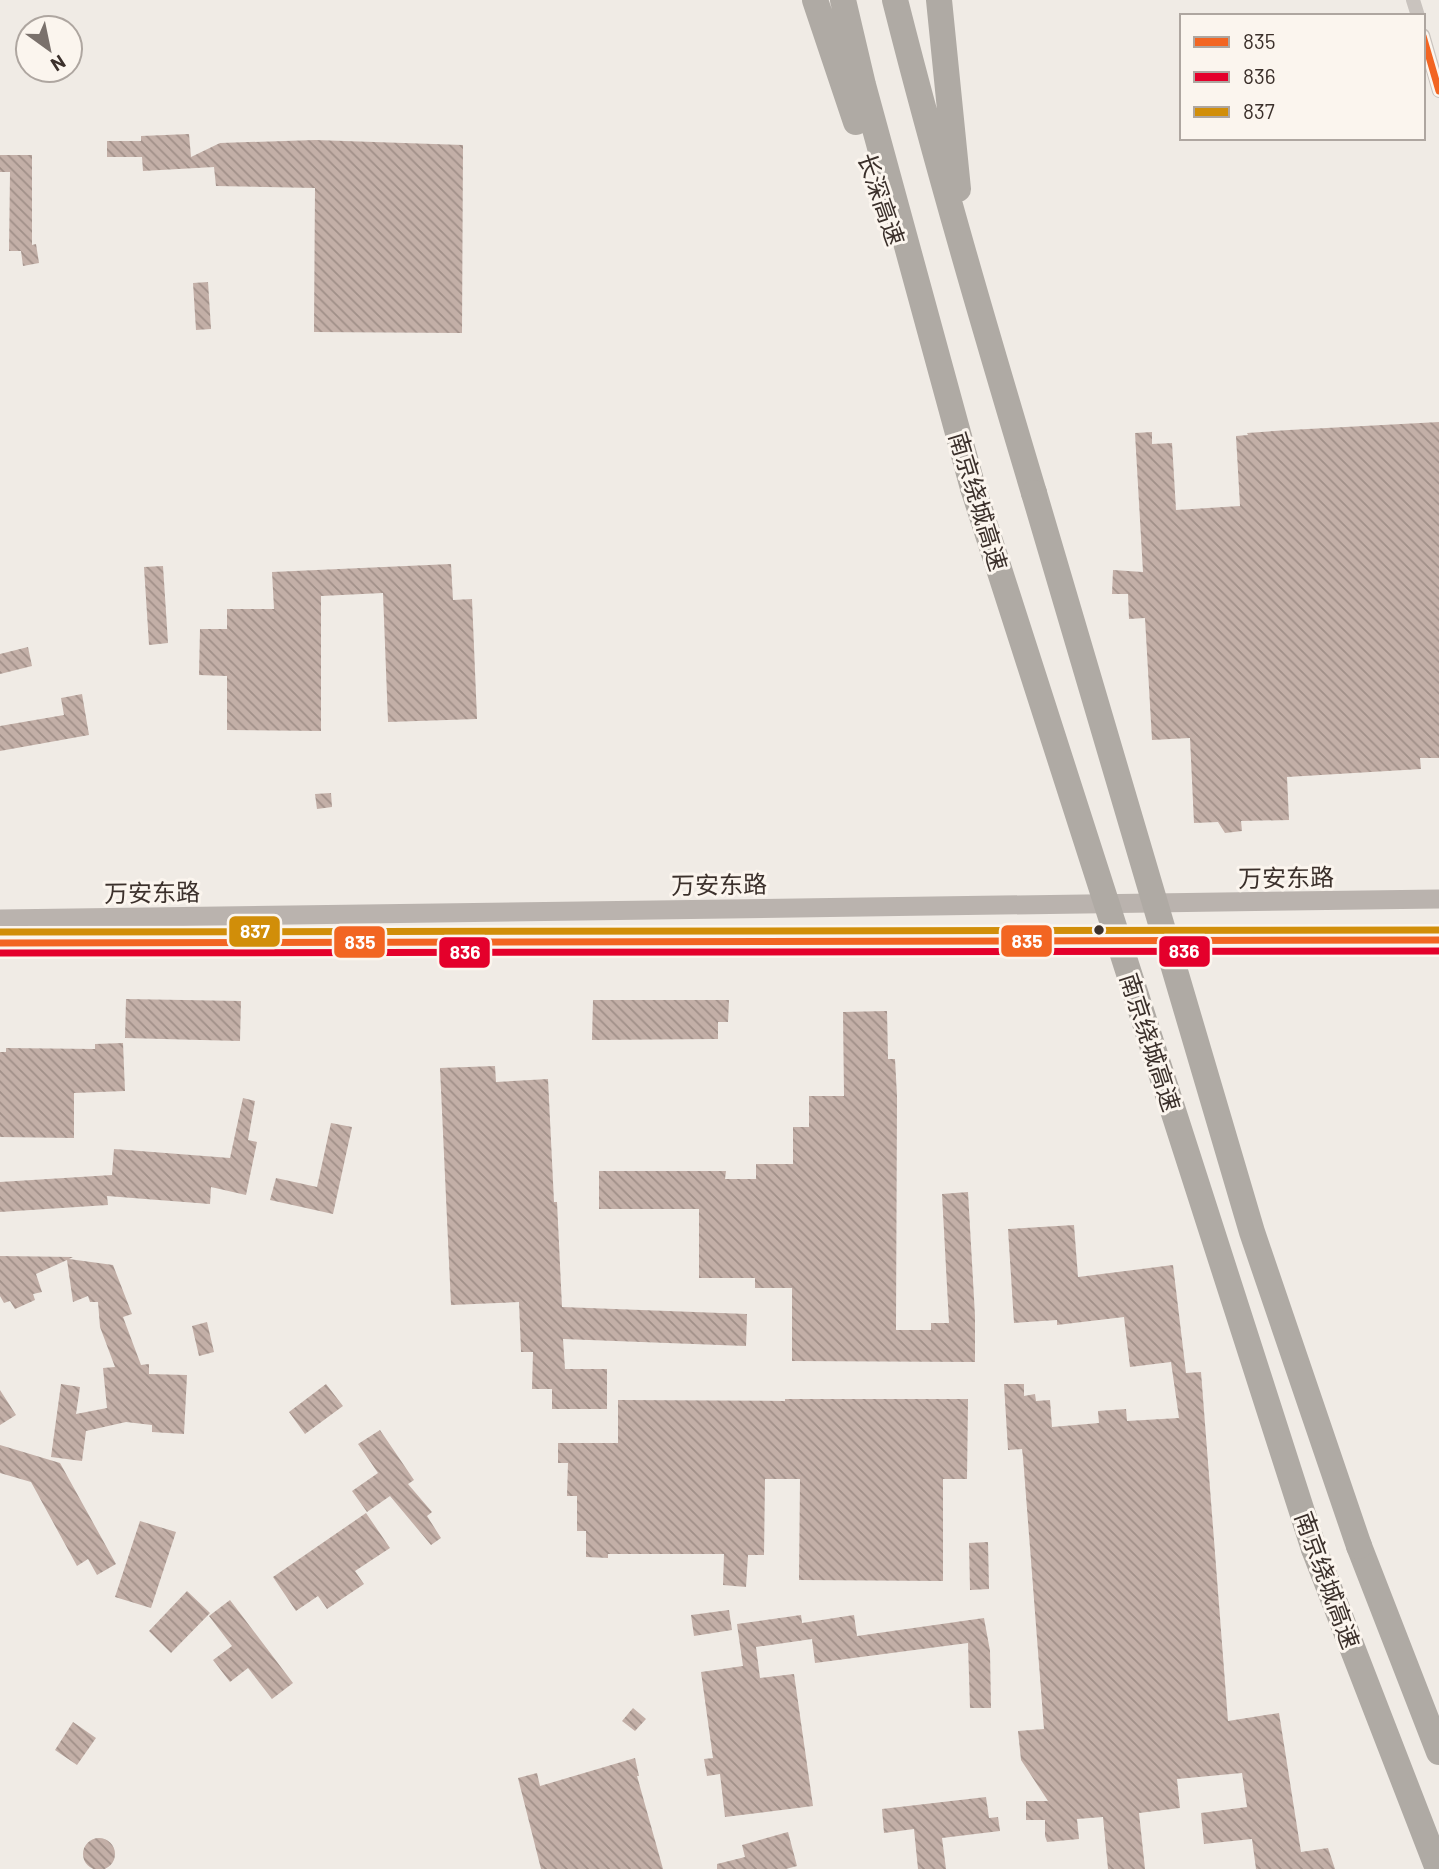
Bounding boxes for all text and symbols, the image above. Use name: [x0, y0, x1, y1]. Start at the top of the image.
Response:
north arrow: [14, 14, 84, 84]
legend: [1180, 14, 1425, 140]
text: 835: [1243, 28, 1276, 53]
text: N: [47, 51, 70, 77]
text: 836: [1243, 63, 1276, 88]
text: 837: [1243, 98, 1275, 123]
street label: 长深高速: [853, 149, 911, 249]
street label: 南京绕城高速: [944, 428, 1014, 574]
street label: 万安东路: [1238, 862, 1334, 892]
street label: 万安东路: [671, 869, 767, 899]
street label: 万安东路: [104, 877, 200, 907]
line badge: 837: [228, 915, 281, 948]
text: 837: [240, 919, 271, 942]
unlabelled marker: [1092, 923, 1106, 937]
line badge: 835: [1000, 924, 1053, 958]
line badge: 835: [333, 925, 386, 959]
text: 835: [1012, 929, 1042, 952]
text: 835: [345, 930, 375, 953]
line badge: 836: [1158, 935, 1211, 968]
line badge: 836: [438, 936, 491, 969]
text: 836: [1169, 939, 1199, 962]
text: 836: [450, 940, 480, 963]
street label: 南京绕城高速: [1115, 969, 1187, 1115]
street label: 南京绕城高速: [1290, 1507, 1366, 1653]

